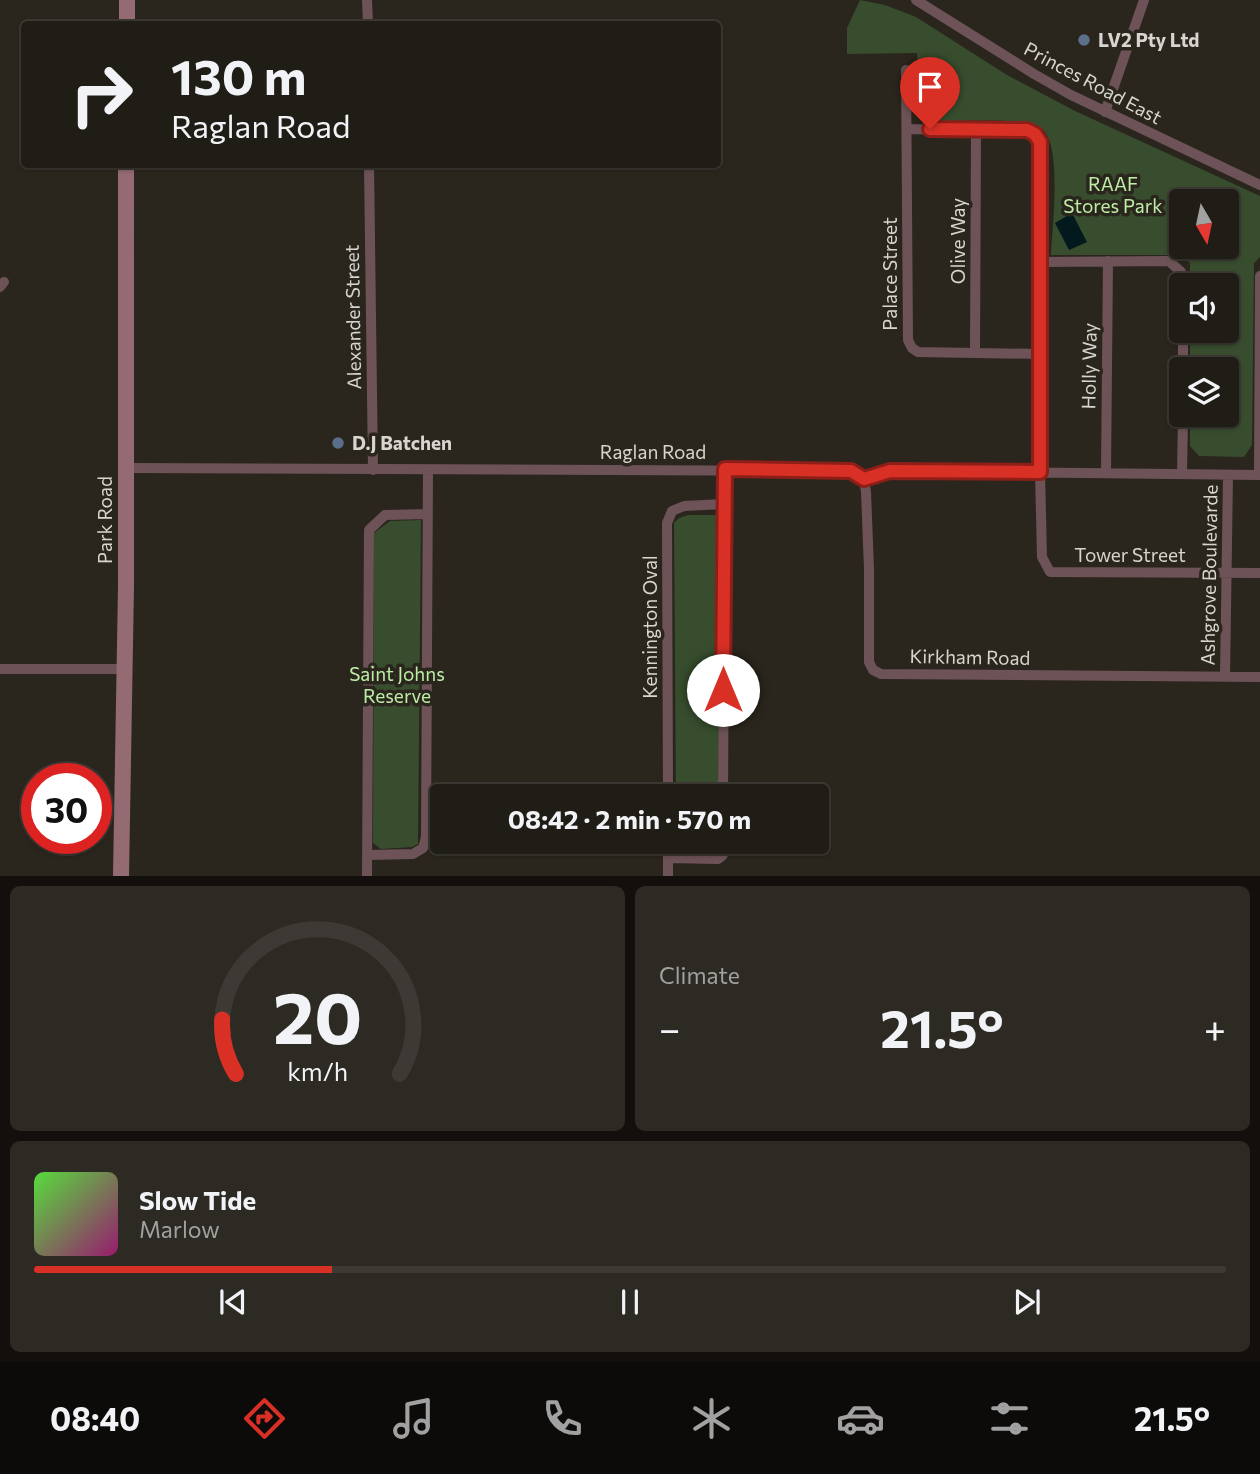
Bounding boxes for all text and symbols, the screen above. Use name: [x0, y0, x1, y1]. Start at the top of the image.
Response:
place label: LV2 Pty Ltd: [1098, 28, 1199, 51]
marker: LV2 Pty Ltd: [1076, 32, 1092, 48]
street label: Princes Road East: [1020, 37, 1166, 129]
text: 130 m: [171, 45, 306, 105]
icon: right: [56, 49, 147, 140]
pin: [900, 57, 960, 129]
icon: arrive: [911, 68, 949, 106]
text: Raglan Road: [171, 105, 351, 145]
park label: RAAF Stores Park: [1063, 172, 1163, 217]
north arrow: [1169, 189, 1239, 259]
map controls: [1169, 189, 1239, 427]
street label: Olive Way: [946, 198, 969, 284]
street label: Palace Street: [878, 217, 901, 331]
street label: Alexander Street: [340, 244, 365, 390]
button: sound: [1169, 273, 1239, 343]
street label: Holly Way: [1076, 322, 1101, 410]
button: layers: [1169, 357, 1239, 427]
place label: D.J Batchen: [352, 431, 452, 454]
marker: D.J Batchen: [330, 435, 346, 451]
street label: Raglan Road: [600, 440, 706, 463]
street label: Park Road: [93, 476, 116, 564]
street label: Ashgrove Boulevarde: [1195, 484, 1222, 666]
street label: Tower Street: [1074, 543, 1186, 566]
street label: Kennington Oval: [638, 555, 661, 699]
street label: Kirkham Road: [909, 644, 1031, 669]
position arrow: [686, 653, 760, 727]
park label: Saint Johns Reserve: [349, 662, 445, 707]
speed limit sign: 30: [21, 763, 112, 854]
text: 08:42 · 2 min · 570 m: [508, 803, 751, 834]
text: Climate: [659, 961, 740, 989]
text: 20: [273, 971, 362, 1060]
text: 21.5°: [880, 995, 1004, 1059]
text: −: [659, 1004, 681, 1051]
text: +: [1204, 1004, 1226, 1051]
text: km/h: [287, 1056, 348, 1086]
text: Slow Tide: [139, 1184, 256, 1215]
text: Marlow: [139, 1215, 220, 1243]
icon: previous: [214, 1283, 252, 1321]
icon: pause: [611, 1283, 649, 1321]
icon: next: [1008, 1283, 1046, 1321]
icon: directions: [240, 1394, 289, 1443]
icon: music: [389, 1394, 438, 1443]
icon: phone: [538, 1394, 587, 1443]
icon: climate: [687, 1394, 736, 1443]
icon: car: [836, 1394, 885, 1443]
icon: filters: [985, 1394, 1034, 1443]
text: 08:40: [50, 1398, 140, 1438]
text: 21.5°: [1134, 1398, 1210, 1438]

